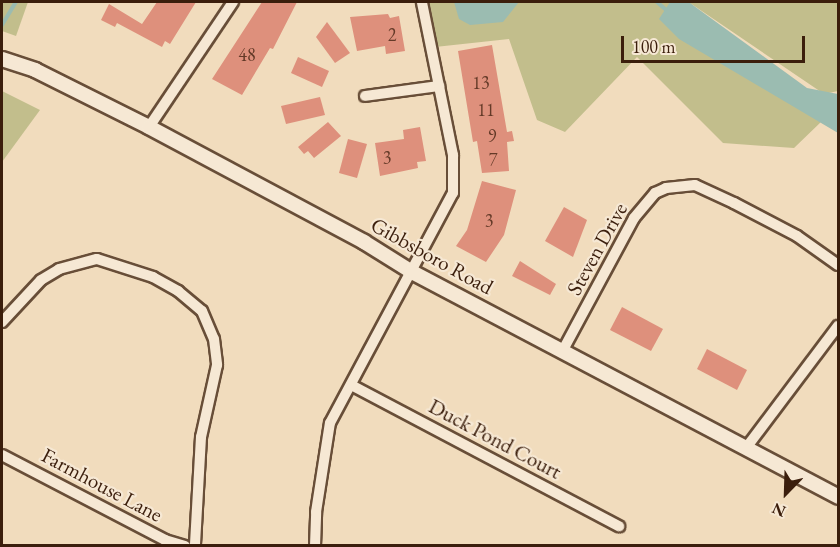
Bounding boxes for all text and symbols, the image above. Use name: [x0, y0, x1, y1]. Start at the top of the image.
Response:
house number: 2: [388, 24, 396, 46]
scale bar: [624, 24, 808, 62]
text: 100 m: [632, 35, 676, 58]
house number: 48: [238, 44, 256, 66]
house number: 13: [472, 72, 490, 94]
house number: 11: [477, 99, 495, 121]
house number: 9: [488, 125, 496, 147]
house number: 3: [383, 147, 391, 169]
house number: 7: [489, 149, 497, 171]
street label: Steven Drive: [561, 198, 633, 300]
house number: 3: [485, 210, 493, 232]
street label: Gibbsboro Road: [367, 212, 497, 300]
street label: Duck Pond Court: [424, 394, 566, 484]
street label: Farmhouse Lane: [37, 443, 167, 527]
north arrow: [756, 463, 816, 523]
text: N: [769, 498, 789, 522]

